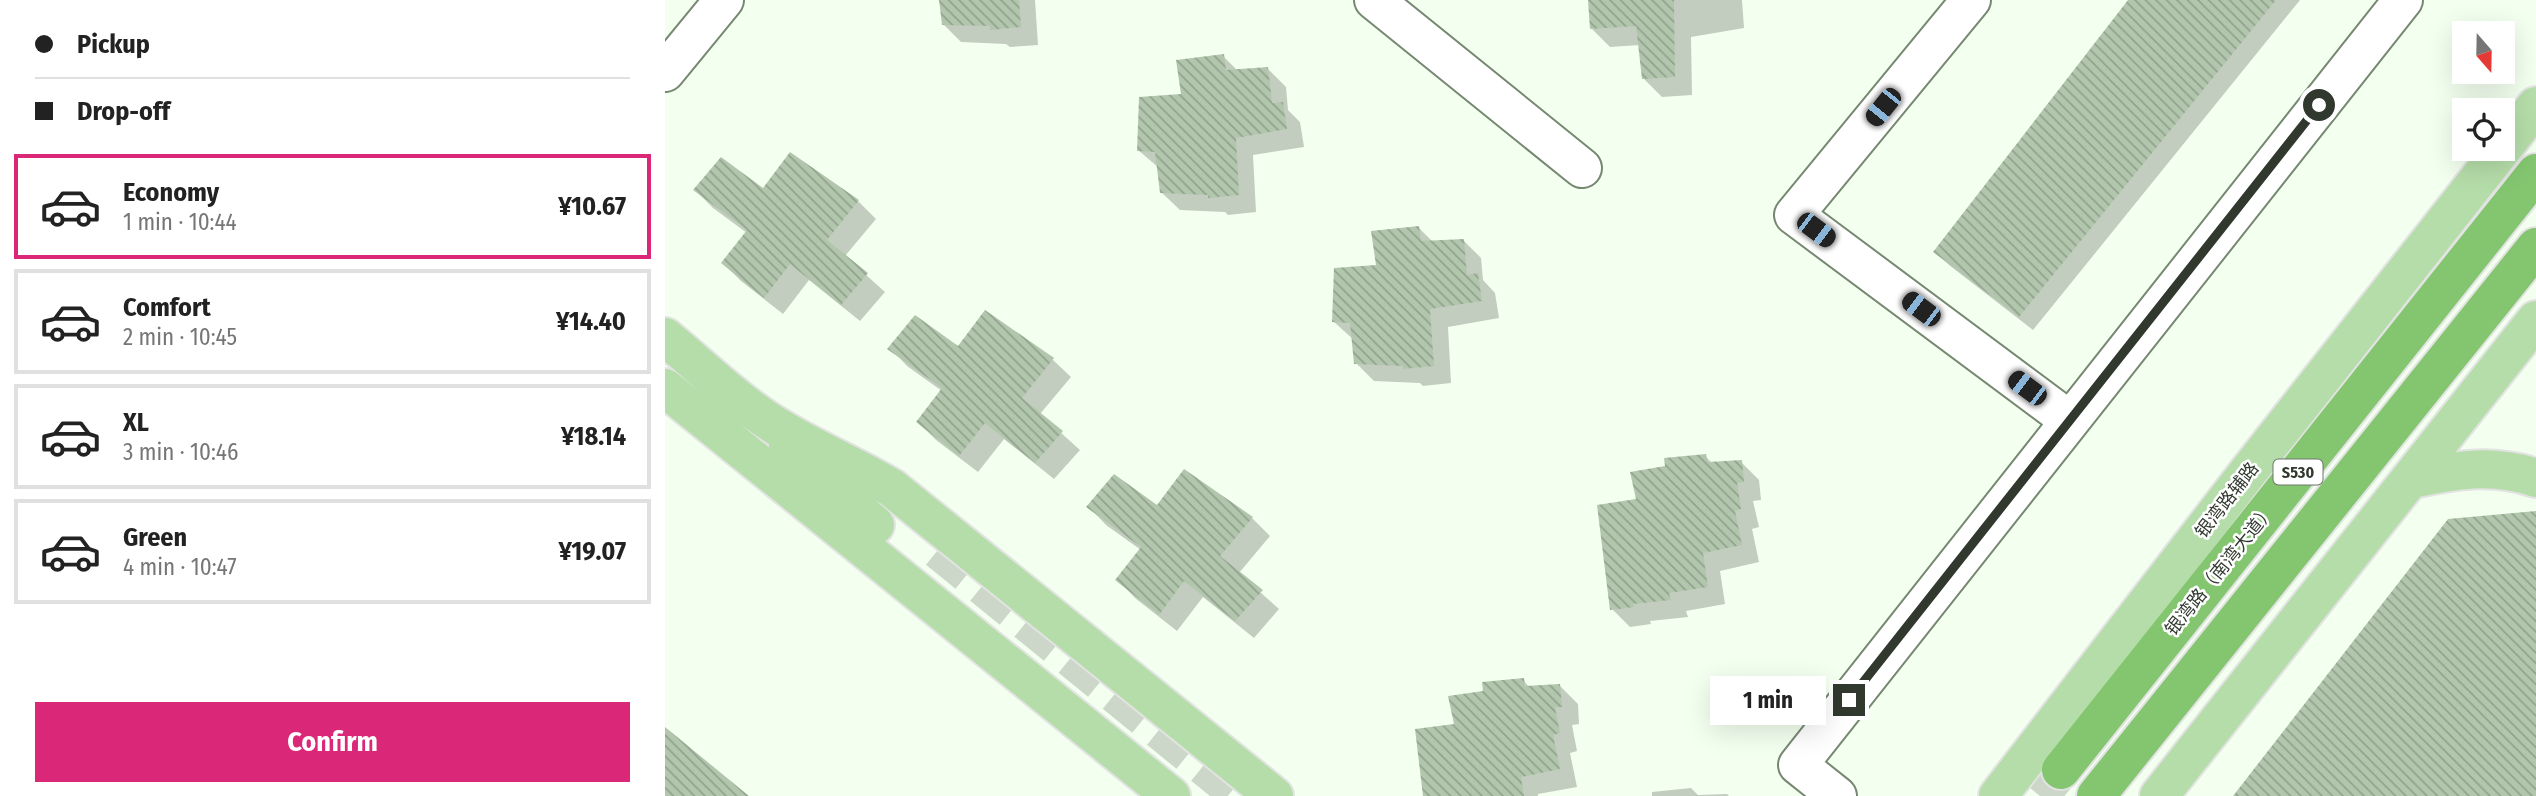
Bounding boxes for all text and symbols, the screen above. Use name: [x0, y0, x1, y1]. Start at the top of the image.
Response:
north arrow: [2452, 21, 2515, 84]
map controls: [2452, 21, 2515, 161]
text: Pickup: [77, 29, 150, 60]
car: [1862, 84, 1905, 130]
route start: [2303, 89, 2335, 121]
text: Drop-off: [77, 96, 170, 127]
button: locate: [2452, 98, 2515, 161]
icon: car: [39, 175, 102, 238]
text: Economy: [123, 177, 219, 208]
text: ¥10.67: [558, 191, 626, 222]
text: 1 min · 10:44: [123, 208, 237, 236]
car: [1793, 209, 1840, 251]
car: [1898, 288, 1945, 330]
icon: car: [39, 290, 102, 353]
text: Comfort: [123, 292, 211, 323]
text: ¥14.40: [556, 306, 626, 337]
text: 2 min · 10:45: [123, 323, 237, 351]
car: [2004, 367, 2051, 409]
icon: car: [39, 405, 102, 468]
text: XL: [123, 407, 149, 438]
text: ¥18.14: [561, 421, 626, 452]
text: 3 min · 10:46: [123, 438, 238, 466]
street label: 银湾路辅路: [2191, 458, 2263, 542]
road number: S530: [2273, 460, 2323, 485]
street label: 银湾路（南湾大道）: [2160, 500, 2280, 640]
icon: car: [39, 520, 102, 583]
text: Green: [123, 522, 187, 553]
text: ¥19.07: [559, 536, 626, 567]
text: 4 min · 10:47: [123, 553, 237, 581]
callout: 1 min: [1709, 676, 1825, 724]
route end: [1833, 684, 1865, 716]
text: 1 min: [1743, 686, 1793, 714]
button: Confirm: [35, 702, 630, 782]

